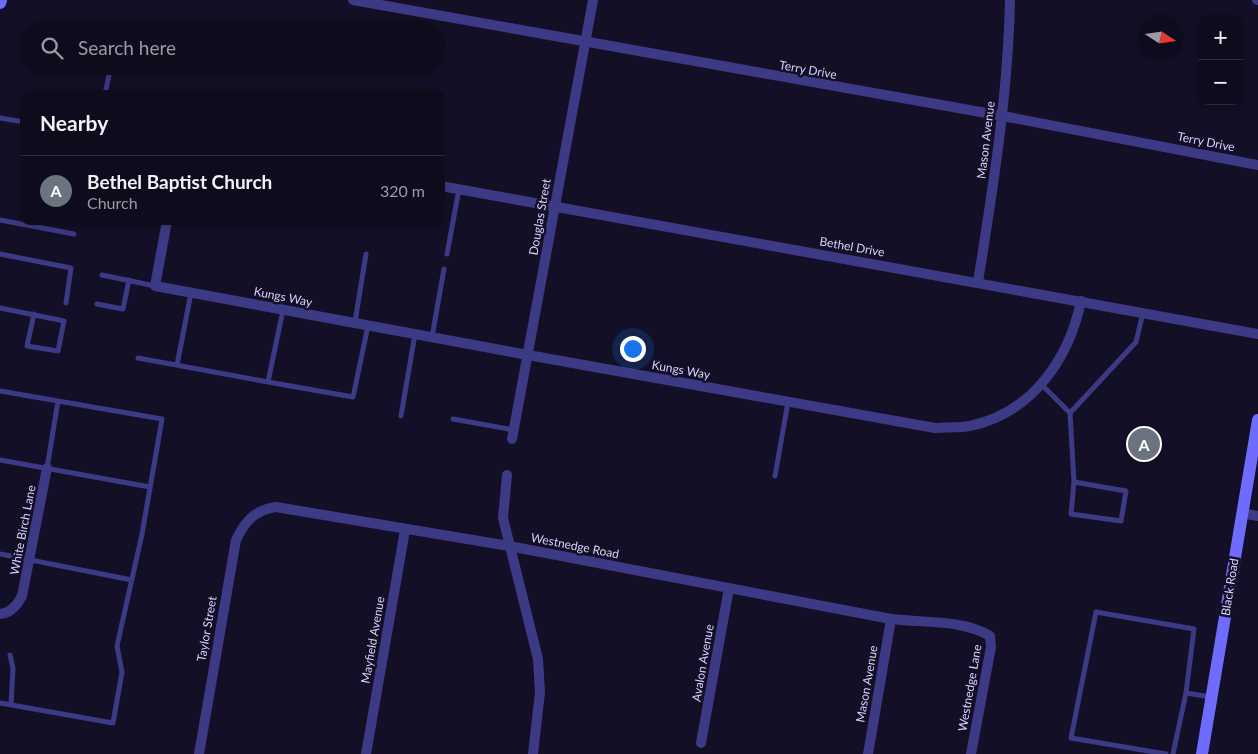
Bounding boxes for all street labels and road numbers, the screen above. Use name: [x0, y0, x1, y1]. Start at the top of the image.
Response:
street label: Terry Drive: [778, 57, 838, 82]
street label: Mason Avenue: [973, 100, 998, 180]
street label: Terry Drive: [1176, 129, 1236, 154]
street label: Douglas Street: [525, 177, 554, 256]
street label: Bethel Drive: [818, 233, 886, 260]
street label: Kungs Way: [253, 284, 314, 310]
street label: Kungs Way: [651, 357, 712, 382]
street label: White Birch Lane: [6, 484, 39, 576]
street label: Westnedge Road: [530, 530, 620, 561]
street label: Black Road: [1218, 557, 1241, 617]
street label: Taylor Street: [193, 594, 220, 663]
street label: Mayfield Avenue: [357, 595, 388, 685]
street label: Avalon Avenue: [688, 623, 717, 703]
street label: Westnedge Lane: [954, 643, 985, 733]
street label: Mason Avenue: [852, 644, 881, 724]

